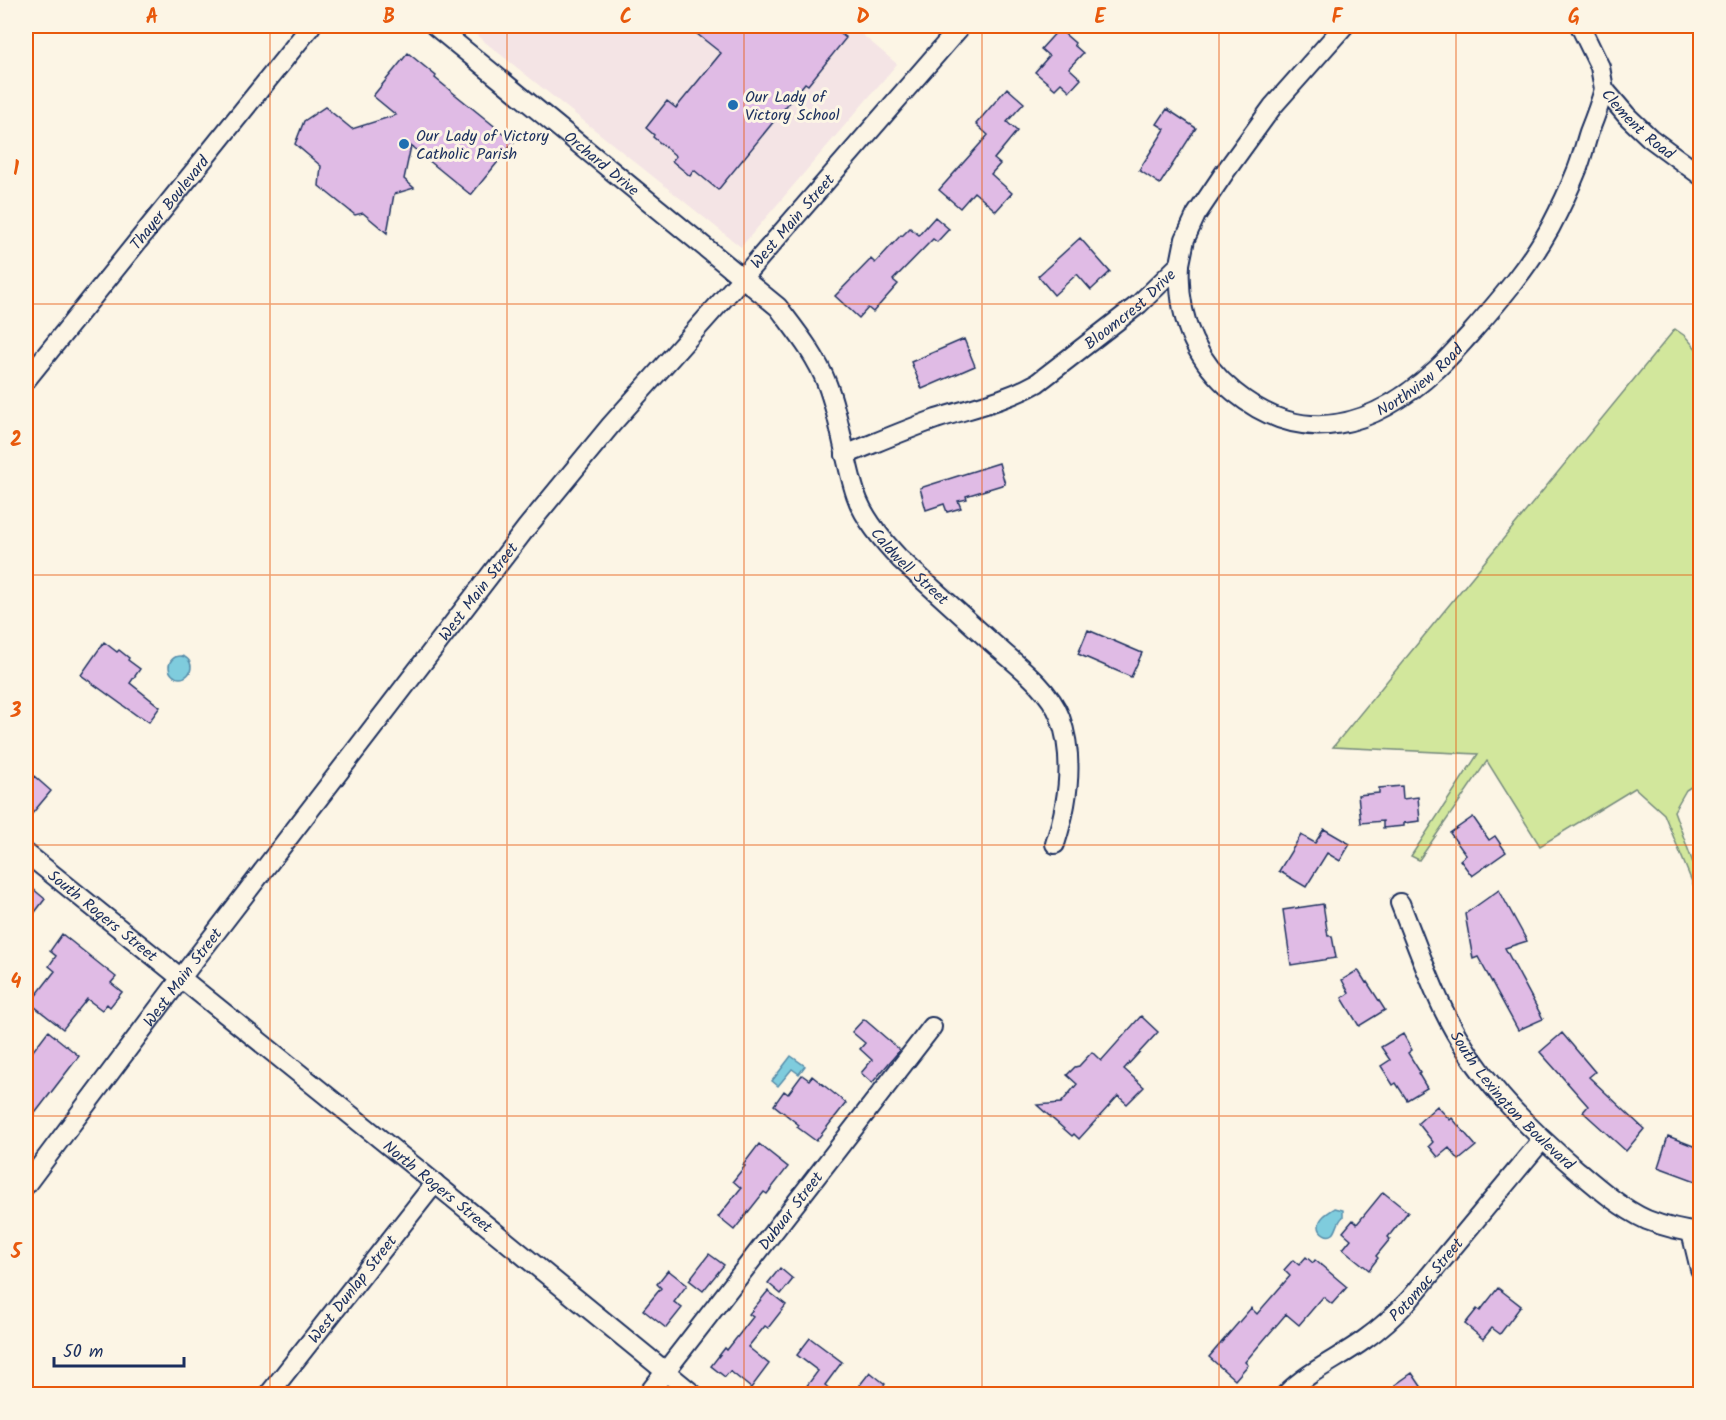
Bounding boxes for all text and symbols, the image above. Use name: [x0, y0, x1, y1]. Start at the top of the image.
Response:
text: A: [146, 2, 158, 34]
text: B: [383, 2, 395, 34]
text: C: [620, 2, 632, 34]
text: D: [856, 2, 870, 34]
text: E: [1094, 2, 1106, 34]
text: F: [1332, 2, 1344, 34]
text: G: [1568, 2, 1580, 34]
street label: Clement Road: [1595, 83, 1680, 167]
place label: Our Lady of Victory School: [745, 85, 840, 128]
marker: Our Lady of Victory School: [726, 98, 740, 112]
place label: Our Lady of Victory Catholic Parish: [416, 124, 549, 167]
street label: Orchard Drive: [558, 125, 644, 203]
marker: Our Lady of Victory Catholic Parish: [397, 137, 411, 151]
street label: Thayer Boulevard: [124, 150, 217, 256]
text: 1: [13, 154, 19, 186]
street label: West Main Street: [745, 168, 842, 275]
street label: Bloomcrest Drive: [1079, 264, 1182, 356]
street label: Northview Road: [1372, 338, 1470, 423]
text: 2: [10, 425, 22, 457]
street label: Caldwell Street: [864, 523, 955, 612]
street label: West Main Street: [433, 537, 525, 647]
text: 3: [10, 696, 22, 728]
street label: South Rogers Street: [42, 864, 163, 969]
street label: West Main Street: [137, 922, 229, 1033]
text: 4: [11, 967, 22, 999]
street label: South Lexington Boulevard: [1443, 1026, 1581, 1178]
street label: North Rogers Street: [377, 1135, 498, 1240]
street label: Dubuar Street: [753, 1166, 830, 1256]
street label: West Dunlap Street: [302, 1229, 404, 1349]
street label: Potomac Street: [1384, 1232, 1471, 1328]
text: 5: [10, 1237, 23, 1269]
scale bar: [54, 1330, 184, 1368]
text: 50 m: [63, 1338, 103, 1367]

